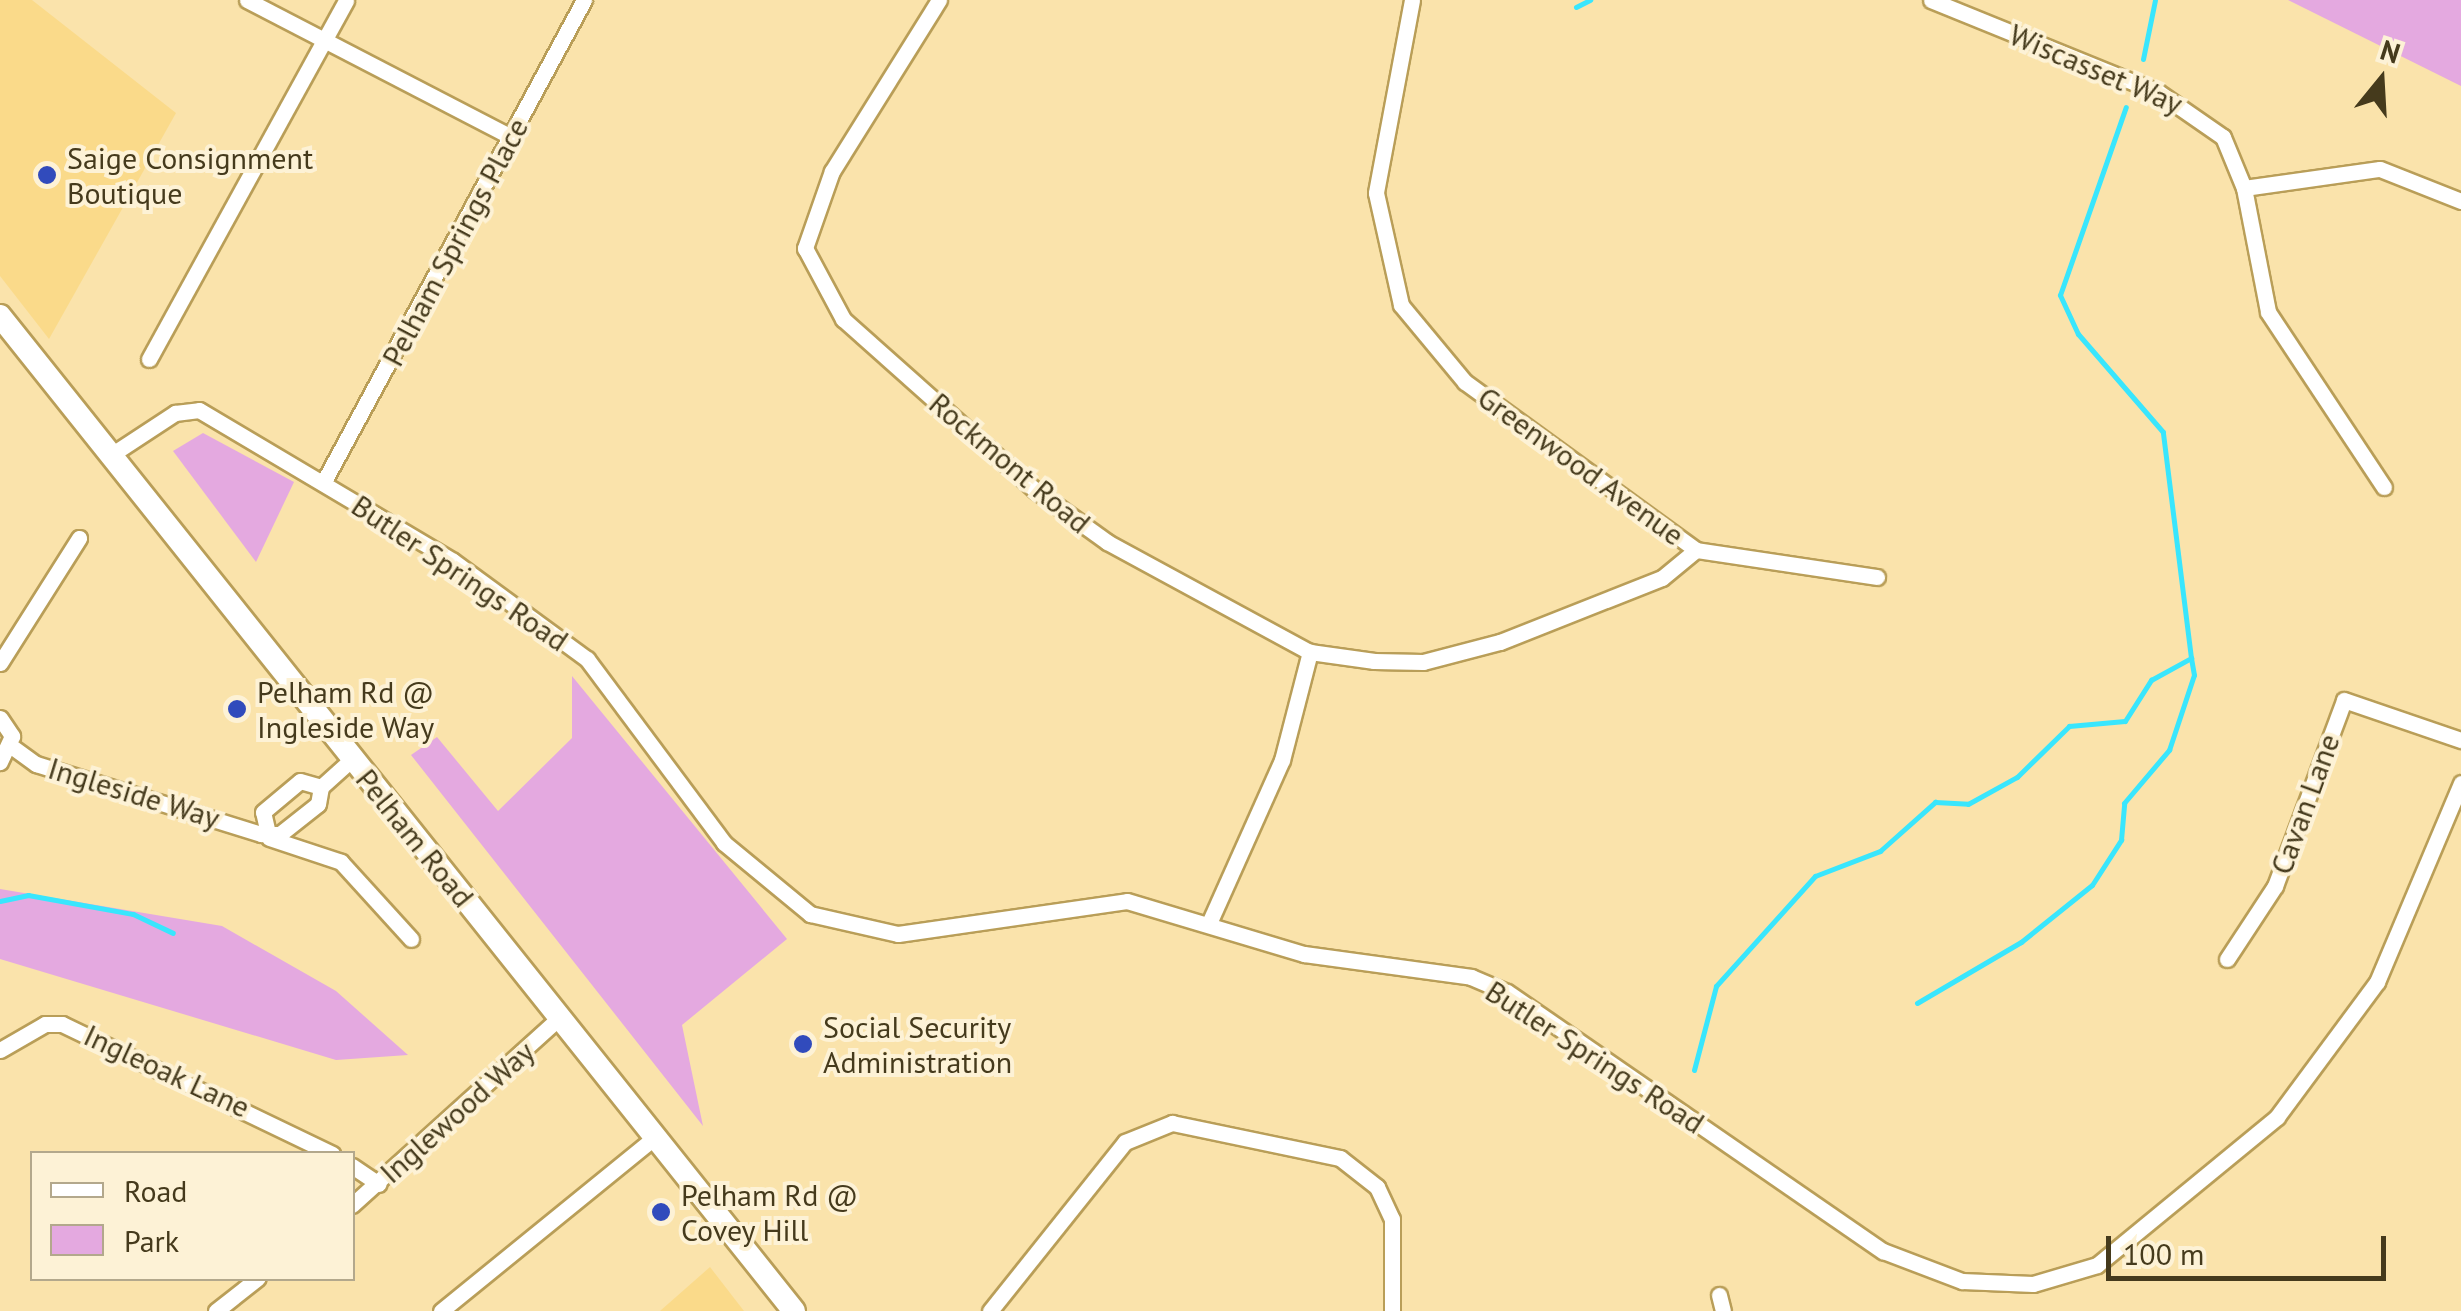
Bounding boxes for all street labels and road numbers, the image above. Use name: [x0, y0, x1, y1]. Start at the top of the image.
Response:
street label: Wiscasset Way: [2004, 16, 2188, 122]
street label: Pelham Springs Place: [374, 112, 536, 372]
street label: Greenwood Avenue: [1471, 379, 1691, 553]
street label: Rockmont Road: [922, 385, 1098, 541]
street label: Butler Springs Road: [345, 487, 575, 659]
street label: Cavan Lane: [2263, 729, 2347, 879]
street label: Ingleside Way: [44, 750, 224, 836]
street label: Pelham Road: [349, 762, 481, 914]
street label: Butler Springs Road: [1479, 973, 1711, 1141]
street label: Ingleoak Lane: [78, 1017, 256, 1125]
street label: Inglewood Way: [372, 1033, 542, 1191]

